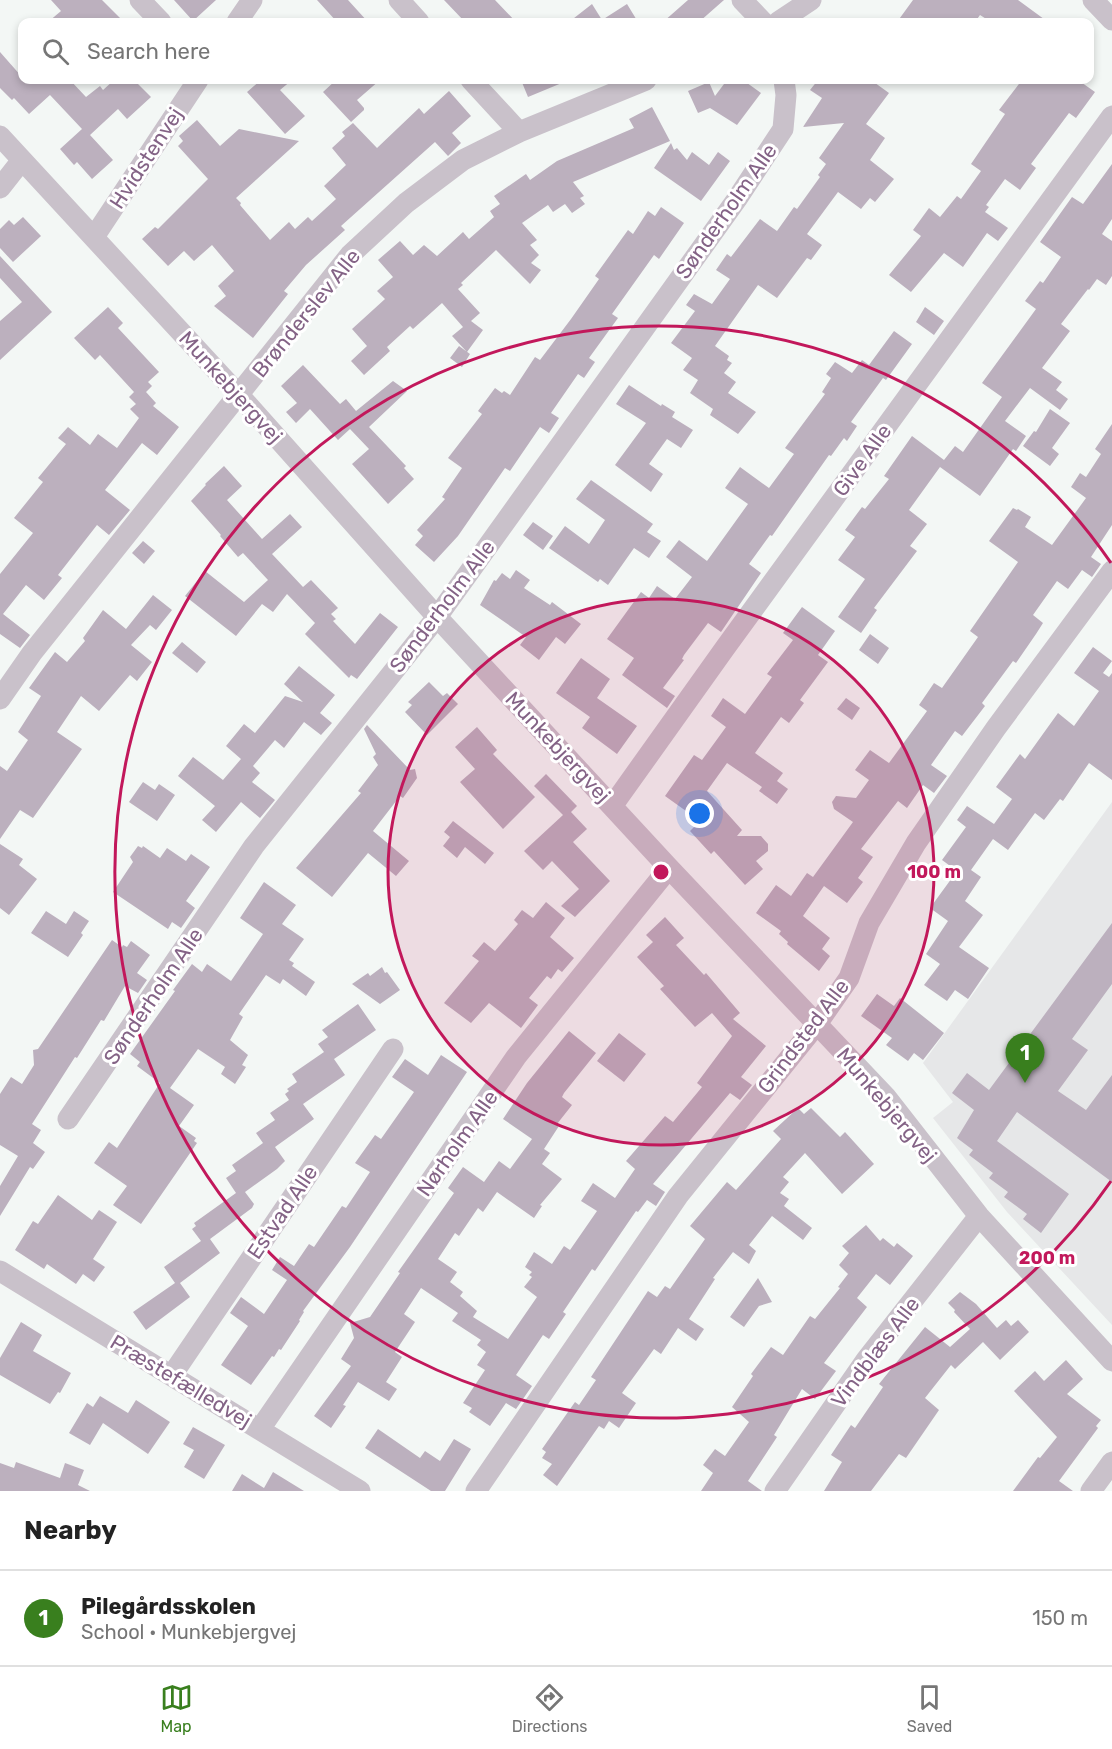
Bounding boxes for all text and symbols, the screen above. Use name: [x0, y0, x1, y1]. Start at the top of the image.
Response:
search box: [18, 18, 1094, 84]
icon: search: [39, 35, 72, 68]
text: Search here: [87, 38, 210, 65]
street label: Hvidstenvej: [104, 103, 188, 213]
street label: Sønderholm Alle: [670, 139, 782, 283]
street label: Brønderslev Alle: [247, 244, 365, 382]
street label: Munkebjergvej: [174, 326, 288, 448]
street label: Give Alle: [827, 419, 897, 501]
street label: Sønderholm Alle: [384, 535, 500, 677]
street label: Munkebjergvej: [500, 686, 616, 808]
your location: [685, 799, 714, 828]
text: 100 m: [907, 861, 961, 883]
centre of rings: [651, 862, 671, 882]
street label: Sønderholm Alle: [98, 923, 208, 1069]
street label: Grindsted Alle: [752, 974, 854, 1098]
pin: 1: [1006, 1034, 1044, 1083]
street label: Munkebjergvej: [832, 1042, 942, 1168]
street label: Nørholm Alle: [411, 1085, 503, 1201]
street label: Estvad Alle: [242, 1160, 322, 1264]
text: 200 m: [1019, 1247, 1075, 1269]
street label: Vindblæs Alle: [825, 1292, 925, 1412]
street label: Præstefælledvej: [106, 1329, 256, 1433]
text: Nearby: [24, 1515, 117, 1546]
text: Pilegårdsskolen: [81, 1593, 256, 1620]
text: 1: [39, 1606, 48, 1630]
text: 150 m: [1032, 1606, 1088, 1630]
text: School · Munkebjergvej: [81, 1620, 296, 1644]
tab: Map: [160, 1681, 193, 1736]
tab: Directions: [512, 1681, 588, 1736]
tab: Saved: [907, 1681, 952, 1736]

